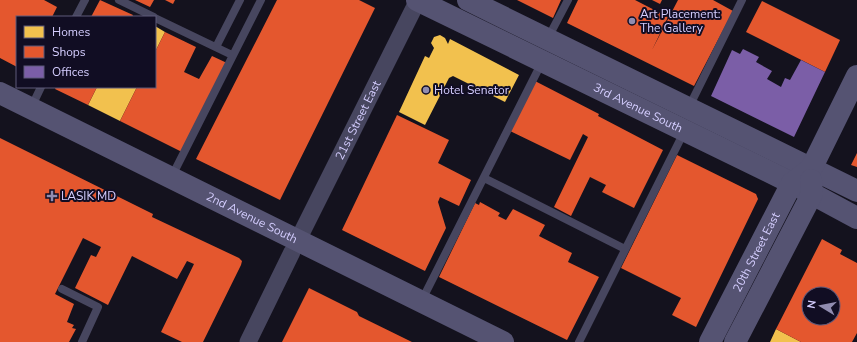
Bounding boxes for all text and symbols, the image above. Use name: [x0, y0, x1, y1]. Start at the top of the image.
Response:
place label: Art Placement: The Gallery: [640, 6, 720, 36]
legend: [16, 16, 156, 88]
marker: Art Placement: The Gallery: [627, 16, 637, 26]
text: Homes: [52, 24, 90, 40]
text: Shops: [52, 44, 86, 60]
text: Offices: [52, 64, 90, 80]
street label: 21st Street East: [331, 77, 385, 162]
street label: 3rd Avenue South: [591, 79, 685, 136]
place label: Hotel Senator: [434, 82, 510, 98]
marker: Hotel Senator: [421, 85, 431, 95]
place label: LASIK MD: [61, 188, 116, 204]
street label: 2nd Avenue South: [204, 188, 300, 247]
marker: LASIK MD: [46, 190, 58, 202]
street label: 20th Street East: [729, 209, 784, 295]
north arrow: [801, 286, 841, 326]
text: N: [804, 299, 820, 310]

